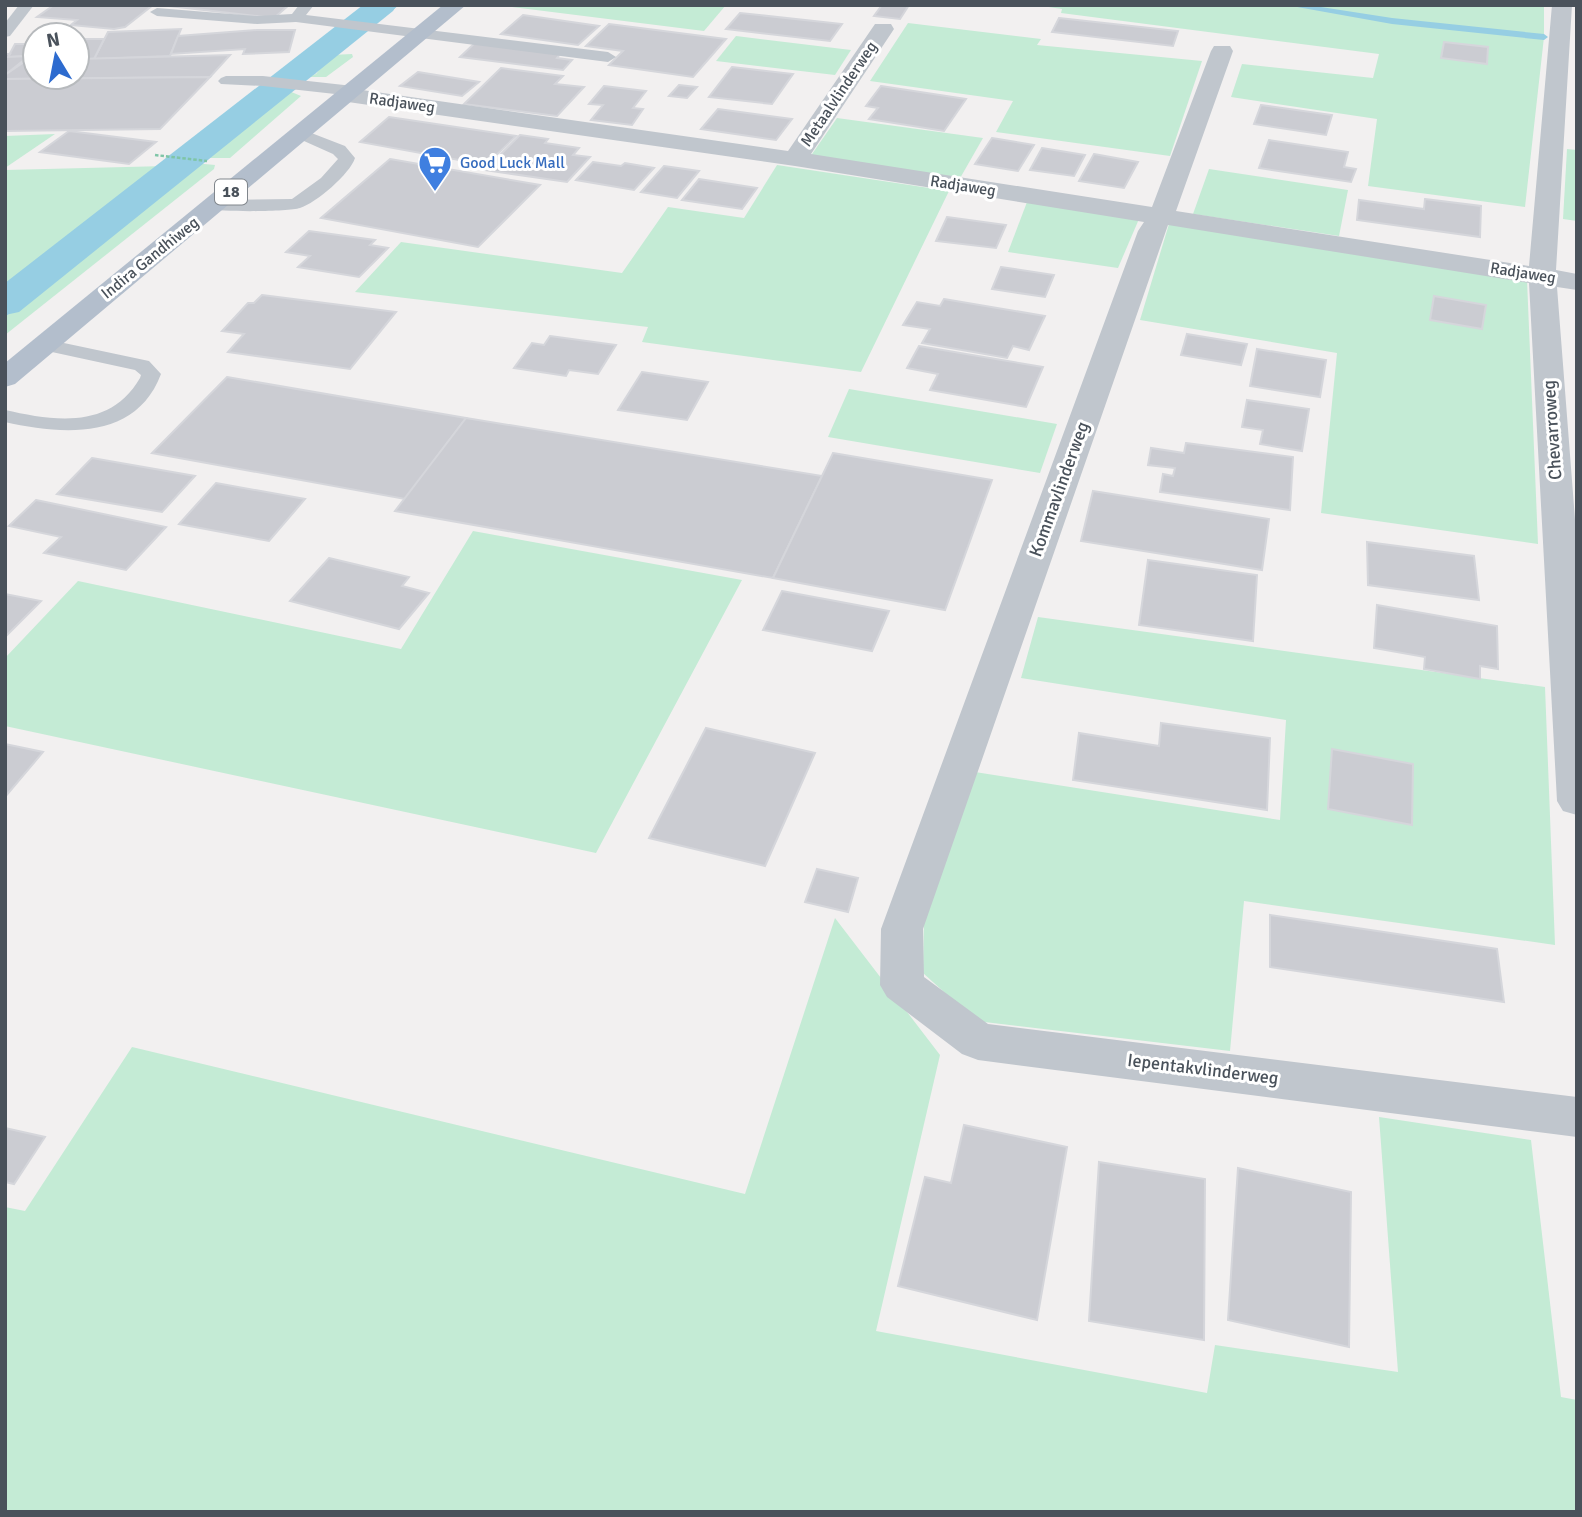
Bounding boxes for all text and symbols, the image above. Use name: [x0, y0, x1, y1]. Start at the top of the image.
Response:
north arrow: [21, 21, 91, 91]
text: N: [45, 27, 62, 53]
street label: Metaalvlinderweg: [796, 38, 882, 150]
street label: Radjaweg: [368, 88, 436, 118]
supermarket icon: Good Luck Mall: [416, 144, 454, 193]
place label: Good Luck Mall: [460, 153, 565, 173]
street label: Radjaweg: [929, 171, 997, 201]
road number: 18: [215, 180, 247, 204]
street label: Indira Gandhiweg: [97, 213, 203, 303]
street label: Radjaweg: [1489, 258, 1557, 288]
street label: Chevarroweg: [1538, 379, 1566, 481]
street label: Kommavlinderweg: [1024, 418, 1094, 560]
street label: Iepentakvlinderweg: [1126, 1049, 1280, 1089]

